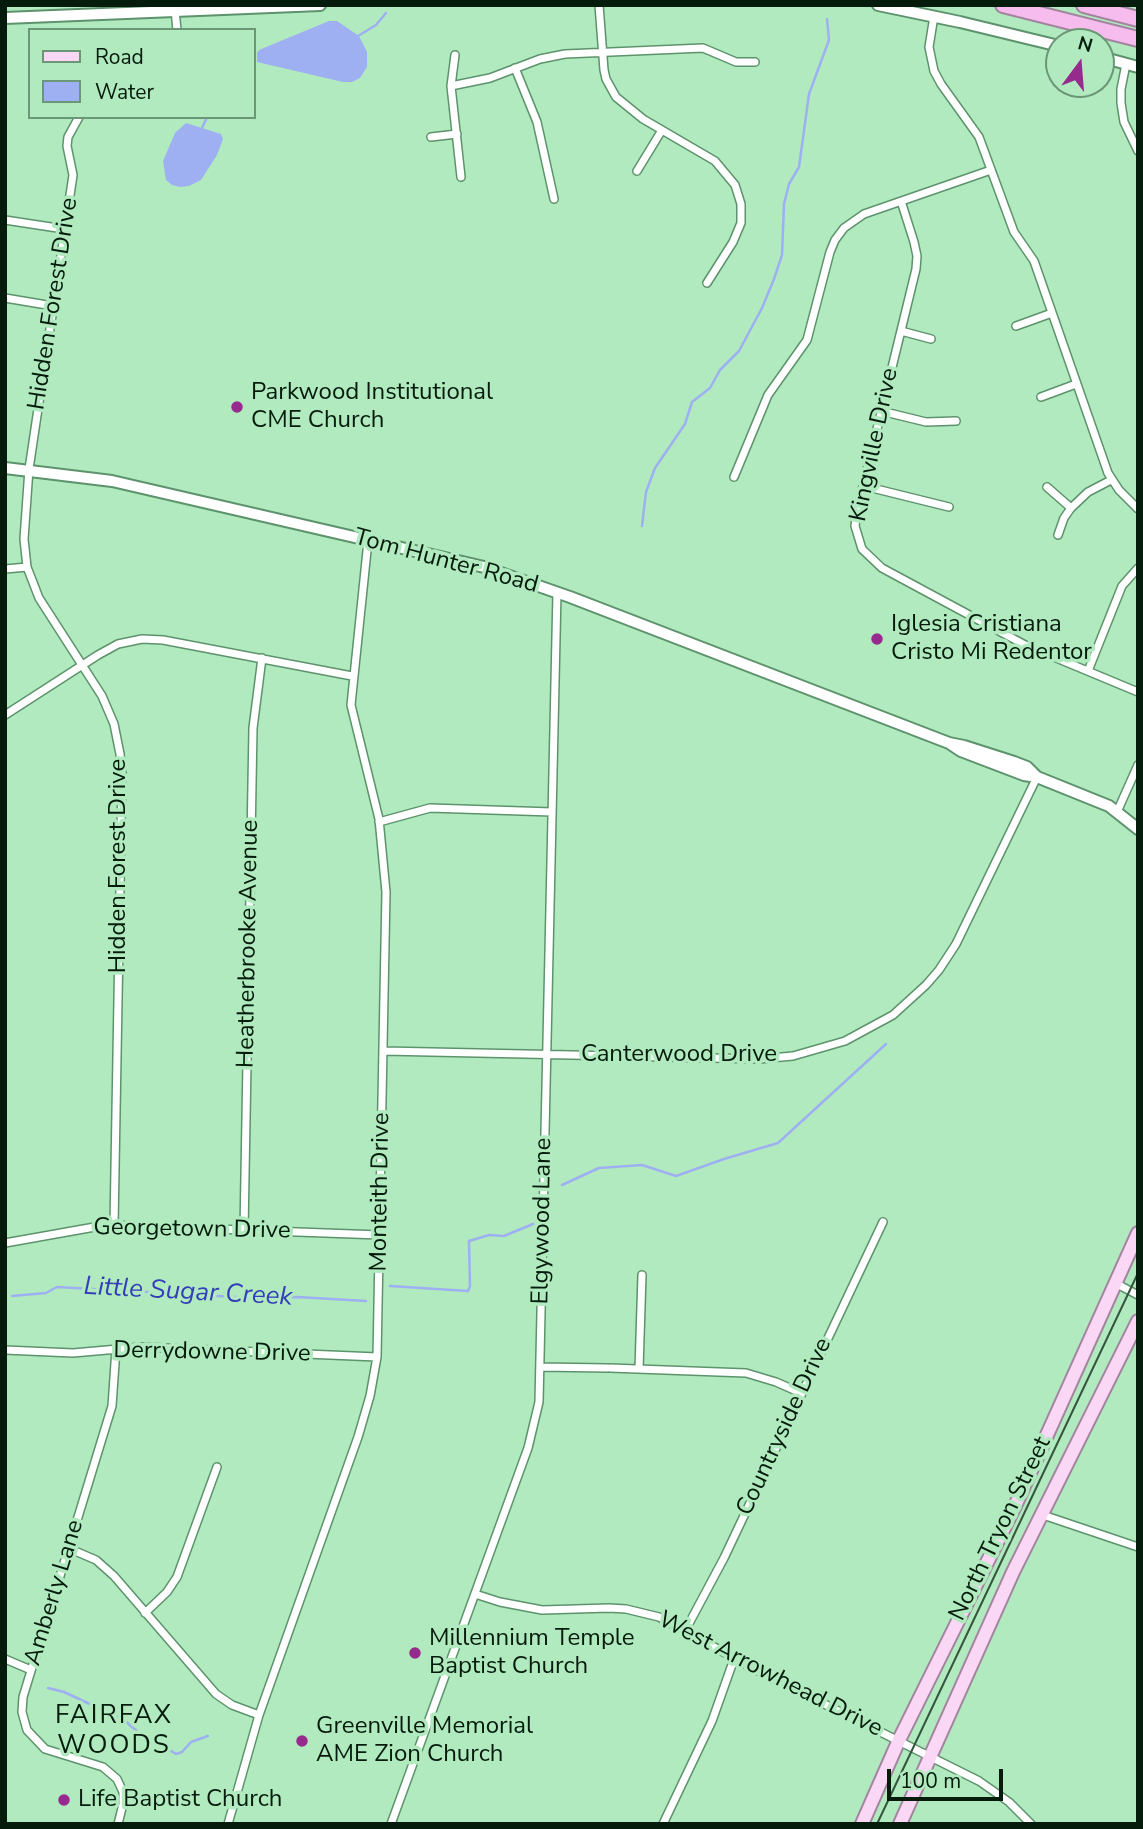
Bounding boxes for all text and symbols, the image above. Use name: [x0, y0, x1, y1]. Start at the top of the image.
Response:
legend: [28, 28, 256, 119]
north arrow: [1045, 28, 1115, 98]
text: N: [1075, 30, 1096, 59]
text: Road: [95, 43, 144, 71]
text: Water: [95, 78, 154, 106]
street label: Hidden Forest Drive: [23, 196, 85, 412]
street label: Kingville Drive: [845, 366, 905, 524]
place label: Parkwood Institutional CME Church: [251, 379, 493, 435]
marker: Parkwood Institutional CME Church: [229, 399, 245, 415]
street label: Tom Hunter Road: [351, 524, 541, 600]
place label: Iglesia Cristiana Cristo Mi Redentor: [891, 611, 1092, 667]
marker: Iglesia Cristiana Cristo Mi Redentor: [869, 631, 885, 647]
street label: Hidden Forest Drive: [105, 759, 133, 973]
street label: Heatherbrooke Avenue: [232, 819, 266, 1069]
street label: Canterwood Drive: [581, 1041, 777, 1069]
street label: Monteith Drive: [365, 1112, 397, 1272]
street label: Elgywood Lane: [527, 1137, 559, 1305]
street label: Georgetown Drive: [93, 1214, 291, 1246]
water label: Little Sugar Creek: [83, 1272, 293, 1314]
street label: Countryside Drive: [731, 1334, 839, 1520]
street label: Derrydowne Drive: [113, 1337, 311, 1369]
street label: North Tryon Street: [944, 1432, 1058, 1626]
street label: Amberly Lane: [19, 1517, 91, 1669]
street label: West Arrowhead Drive: [653, 1606, 887, 1744]
place label: Millennium Temple Baptist Church: [429, 1625, 635, 1681]
marker: Millennium Temple Baptist Church: [407, 1645, 423, 1661]
district label: FAIRFAX WOODS: [56, 1701, 172, 1762]
place label: Greenville Memorial AME Zion Church: [316, 1713, 533, 1769]
marker: Greenville Memorial AME Zion Church: [294, 1733, 310, 1749]
scale bar: [891, 1756, 1006, 1800]
text: 100 m: [900, 1767, 961, 1795]
place label: Life Baptist Church: [78, 1786, 282, 1814]
marker: Life Baptist Church: [56, 1792, 72, 1808]

